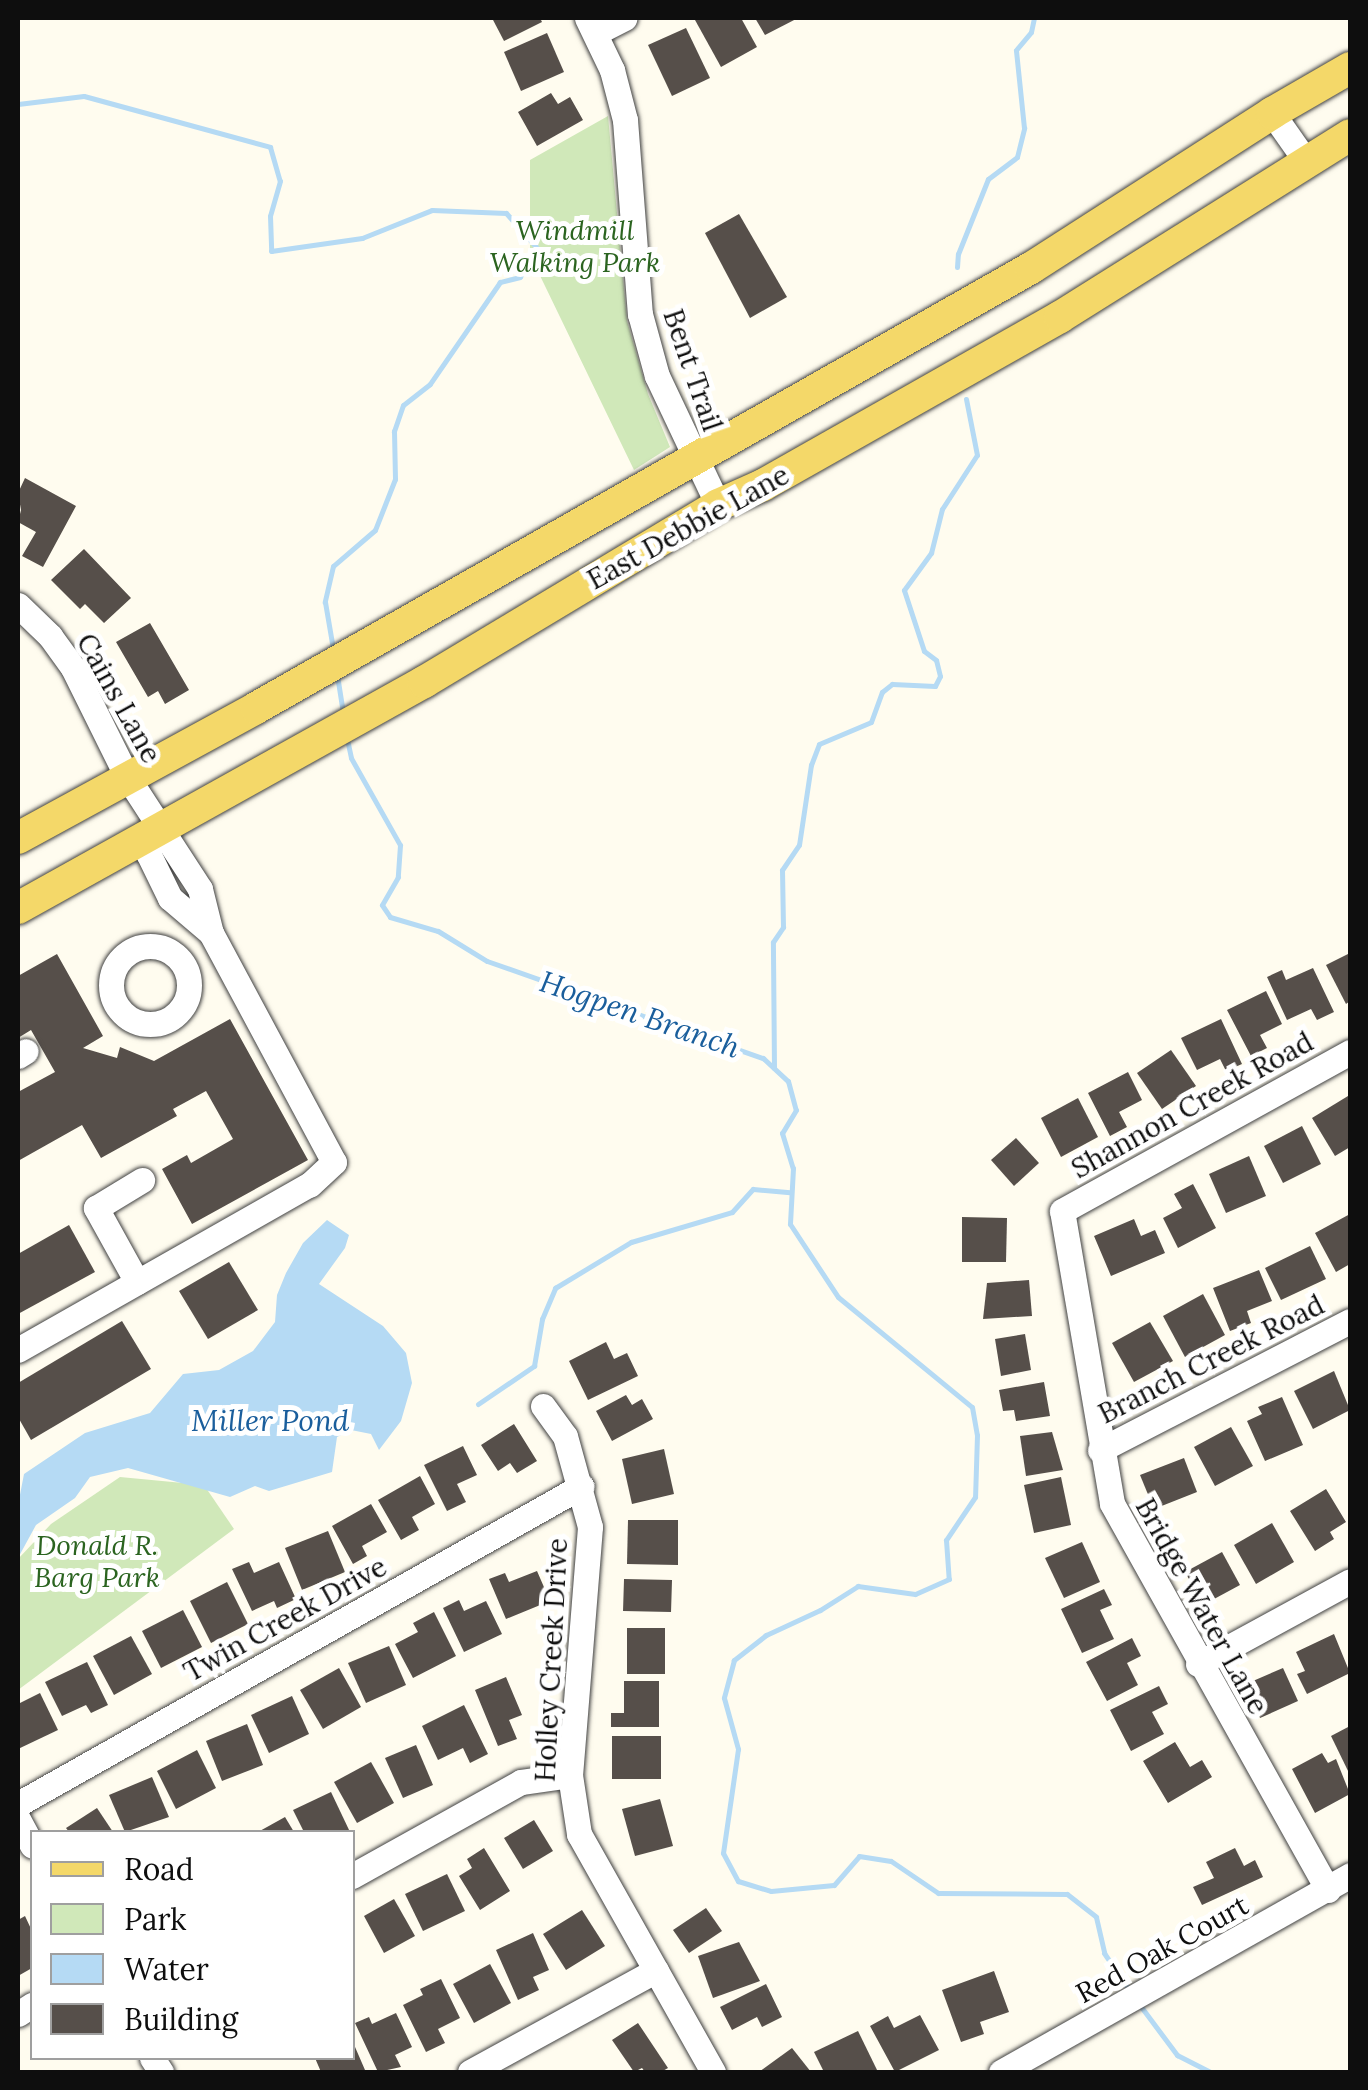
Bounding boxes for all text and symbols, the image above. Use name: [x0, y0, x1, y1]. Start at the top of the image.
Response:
park label: Windmill Walking Park: [490, 213, 660, 279]
street label: Bent Trail: [656, 305, 730, 435]
street label: East Debbie Lane: [581, 458, 795, 596]
street label: Cains Lane: [70, 627, 168, 769]
water label: Hogpen Branch: [535, 963, 745, 1065]
street label: Shannon Creek Road: [1065, 1025, 1319, 1185]
street label: Branch Creek Road: [1093, 1288, 1329, 1430]
water label: Miller Pond: [191, 1402, 349, 1438]
street label: Bridge Water Lane: [1129, 1492, 1275, 1720]
park label: Donald R. Barg Park: [34, 1528, 160, 1594]
street label: Holley Creek Drive: [528, 1537, 574, 1783]
street label: Twin Creek Drive: [178, 1549, 392, 1689]
legend: [30, 1830, 355, 2060]
text: Road: [124, 1850, 194, 1888]
street label: Red Oak Court: [1070, 1888, 1254, 2010]
text: Park: [124, 1900, 186, 1938]
text: Water: [124, 1950, 209, 1988]
text: Building: [124, 2000, 238, 2038]

